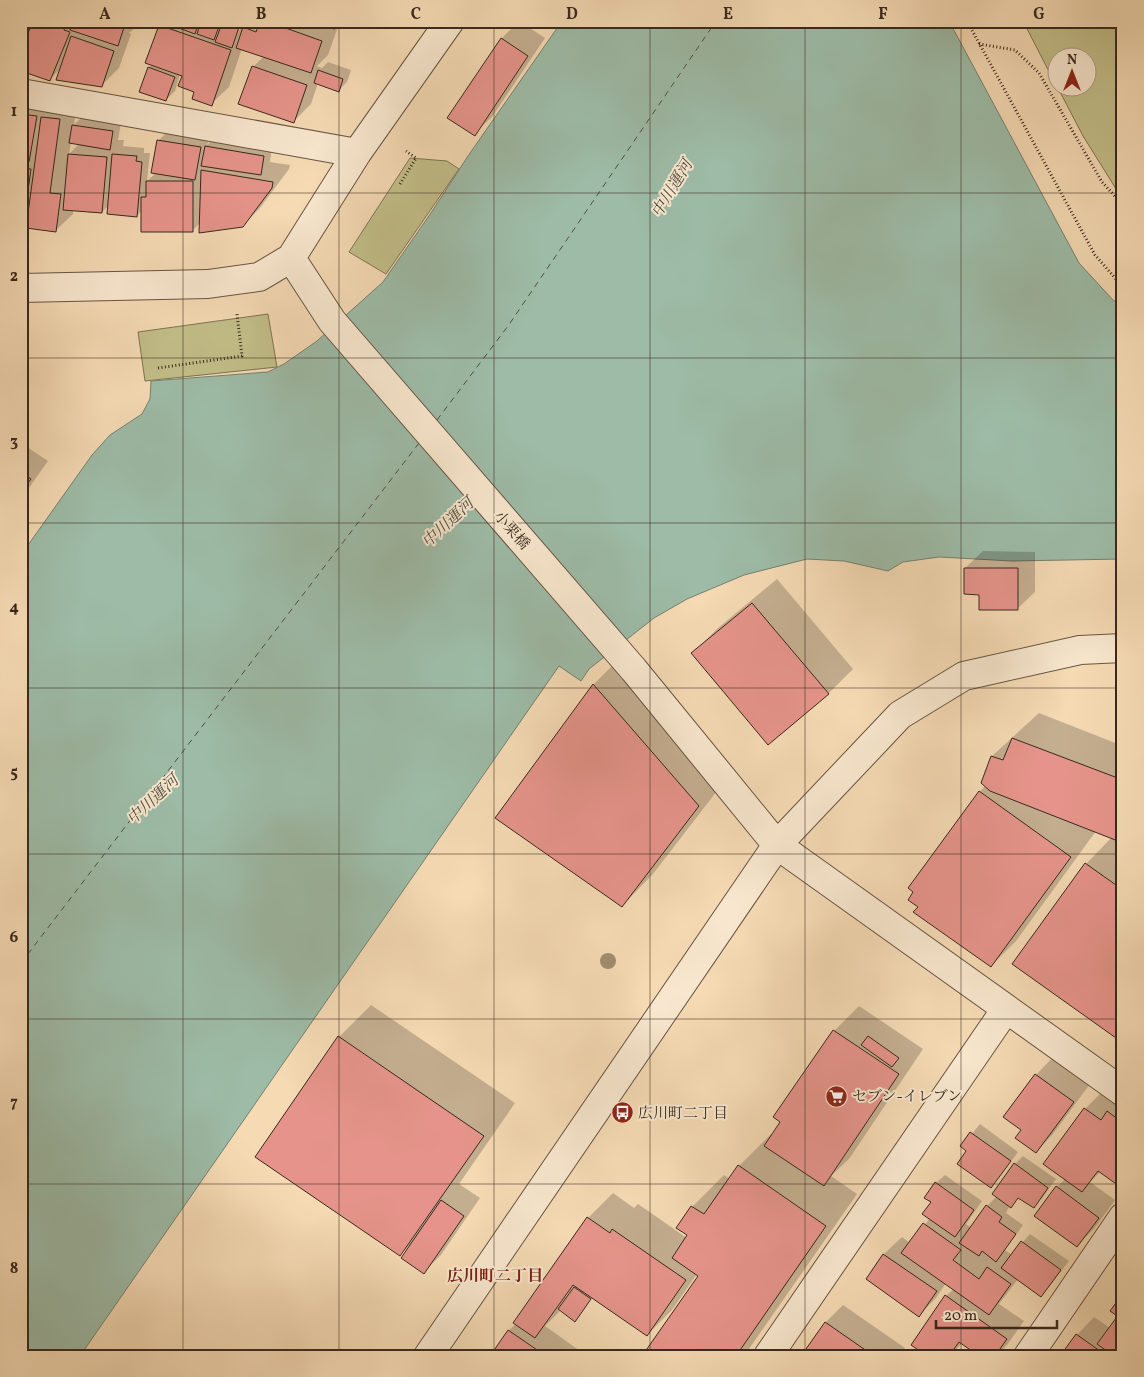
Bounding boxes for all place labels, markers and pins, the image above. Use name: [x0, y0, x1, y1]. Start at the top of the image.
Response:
supermarket icon: セブン-イレブン: [824, 1084, 848, 1108]
place label: セブン-イレブン: [852, 1087, 962, 1108]
bus stop icon: 広川町二丁目: [610, 1101, 634, 1125]
place label: 広川町二丁目: [638, 1104, 728, 1125]

